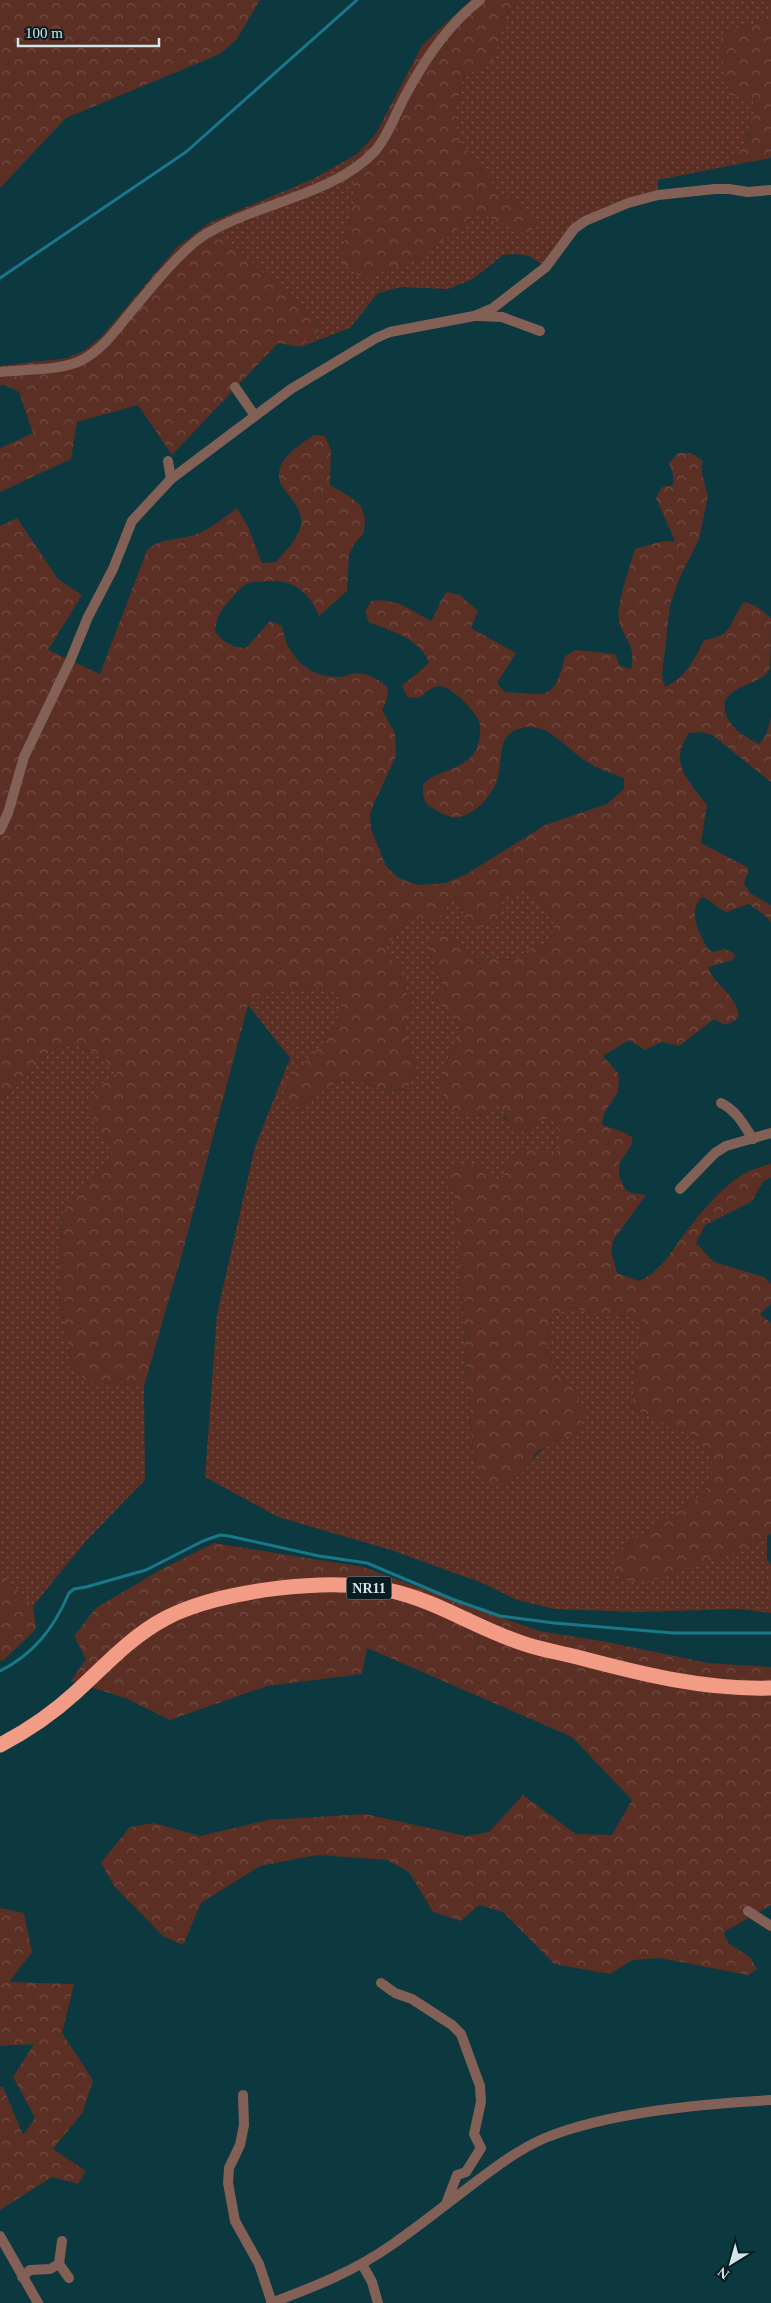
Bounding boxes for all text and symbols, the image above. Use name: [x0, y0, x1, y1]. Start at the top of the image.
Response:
scale bar: [18, 15, 159, 47]
text: 100 m: [25, 25, 63, 41]
road number: NR11: [346, 1576, 392, 1600]
north arrow: [706, 2238, 756, 2288]
text: N: [715, 2264, 732, 2282]

